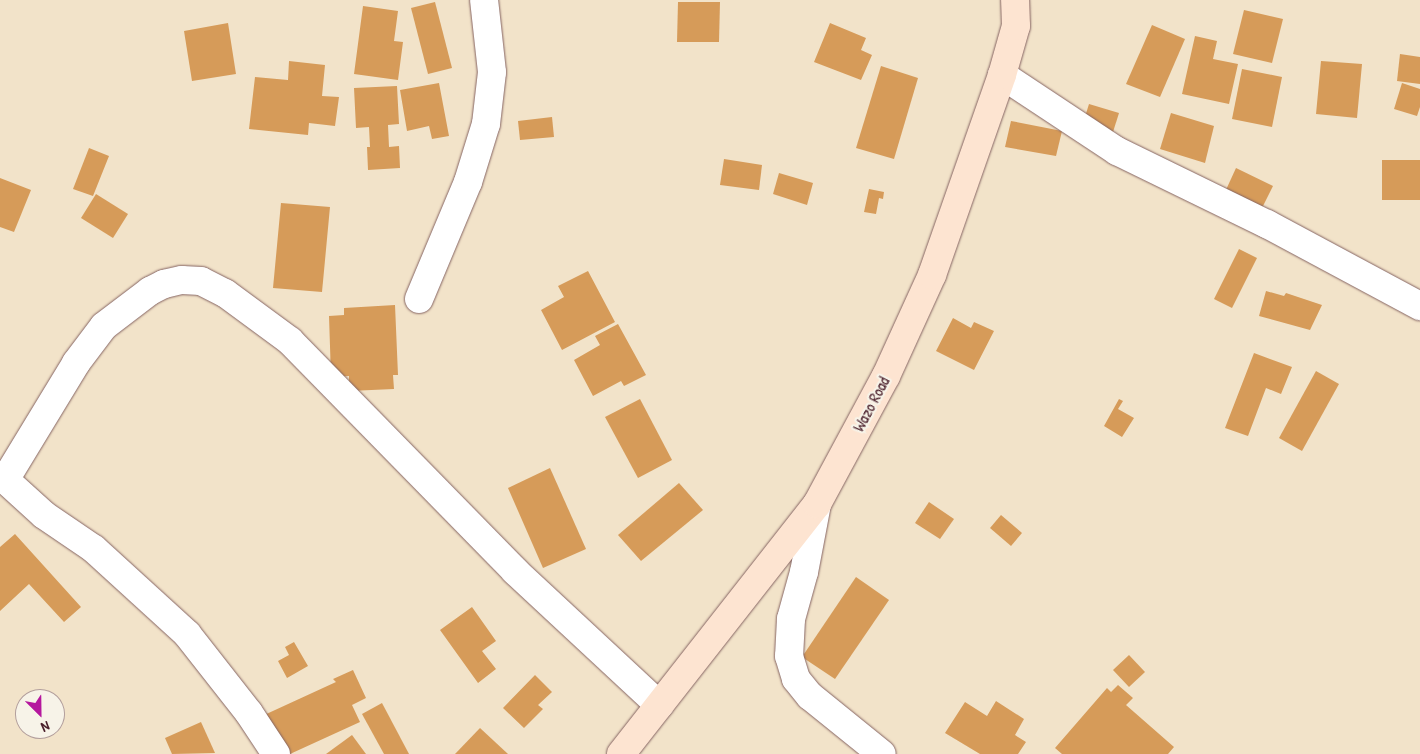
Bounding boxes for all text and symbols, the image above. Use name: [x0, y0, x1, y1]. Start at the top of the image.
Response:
street label: Wazo Road: [849, 373, 893, 435]
north arrow: [15, 689, 65, 739]
text: N: [39, 717, 53, 738]

